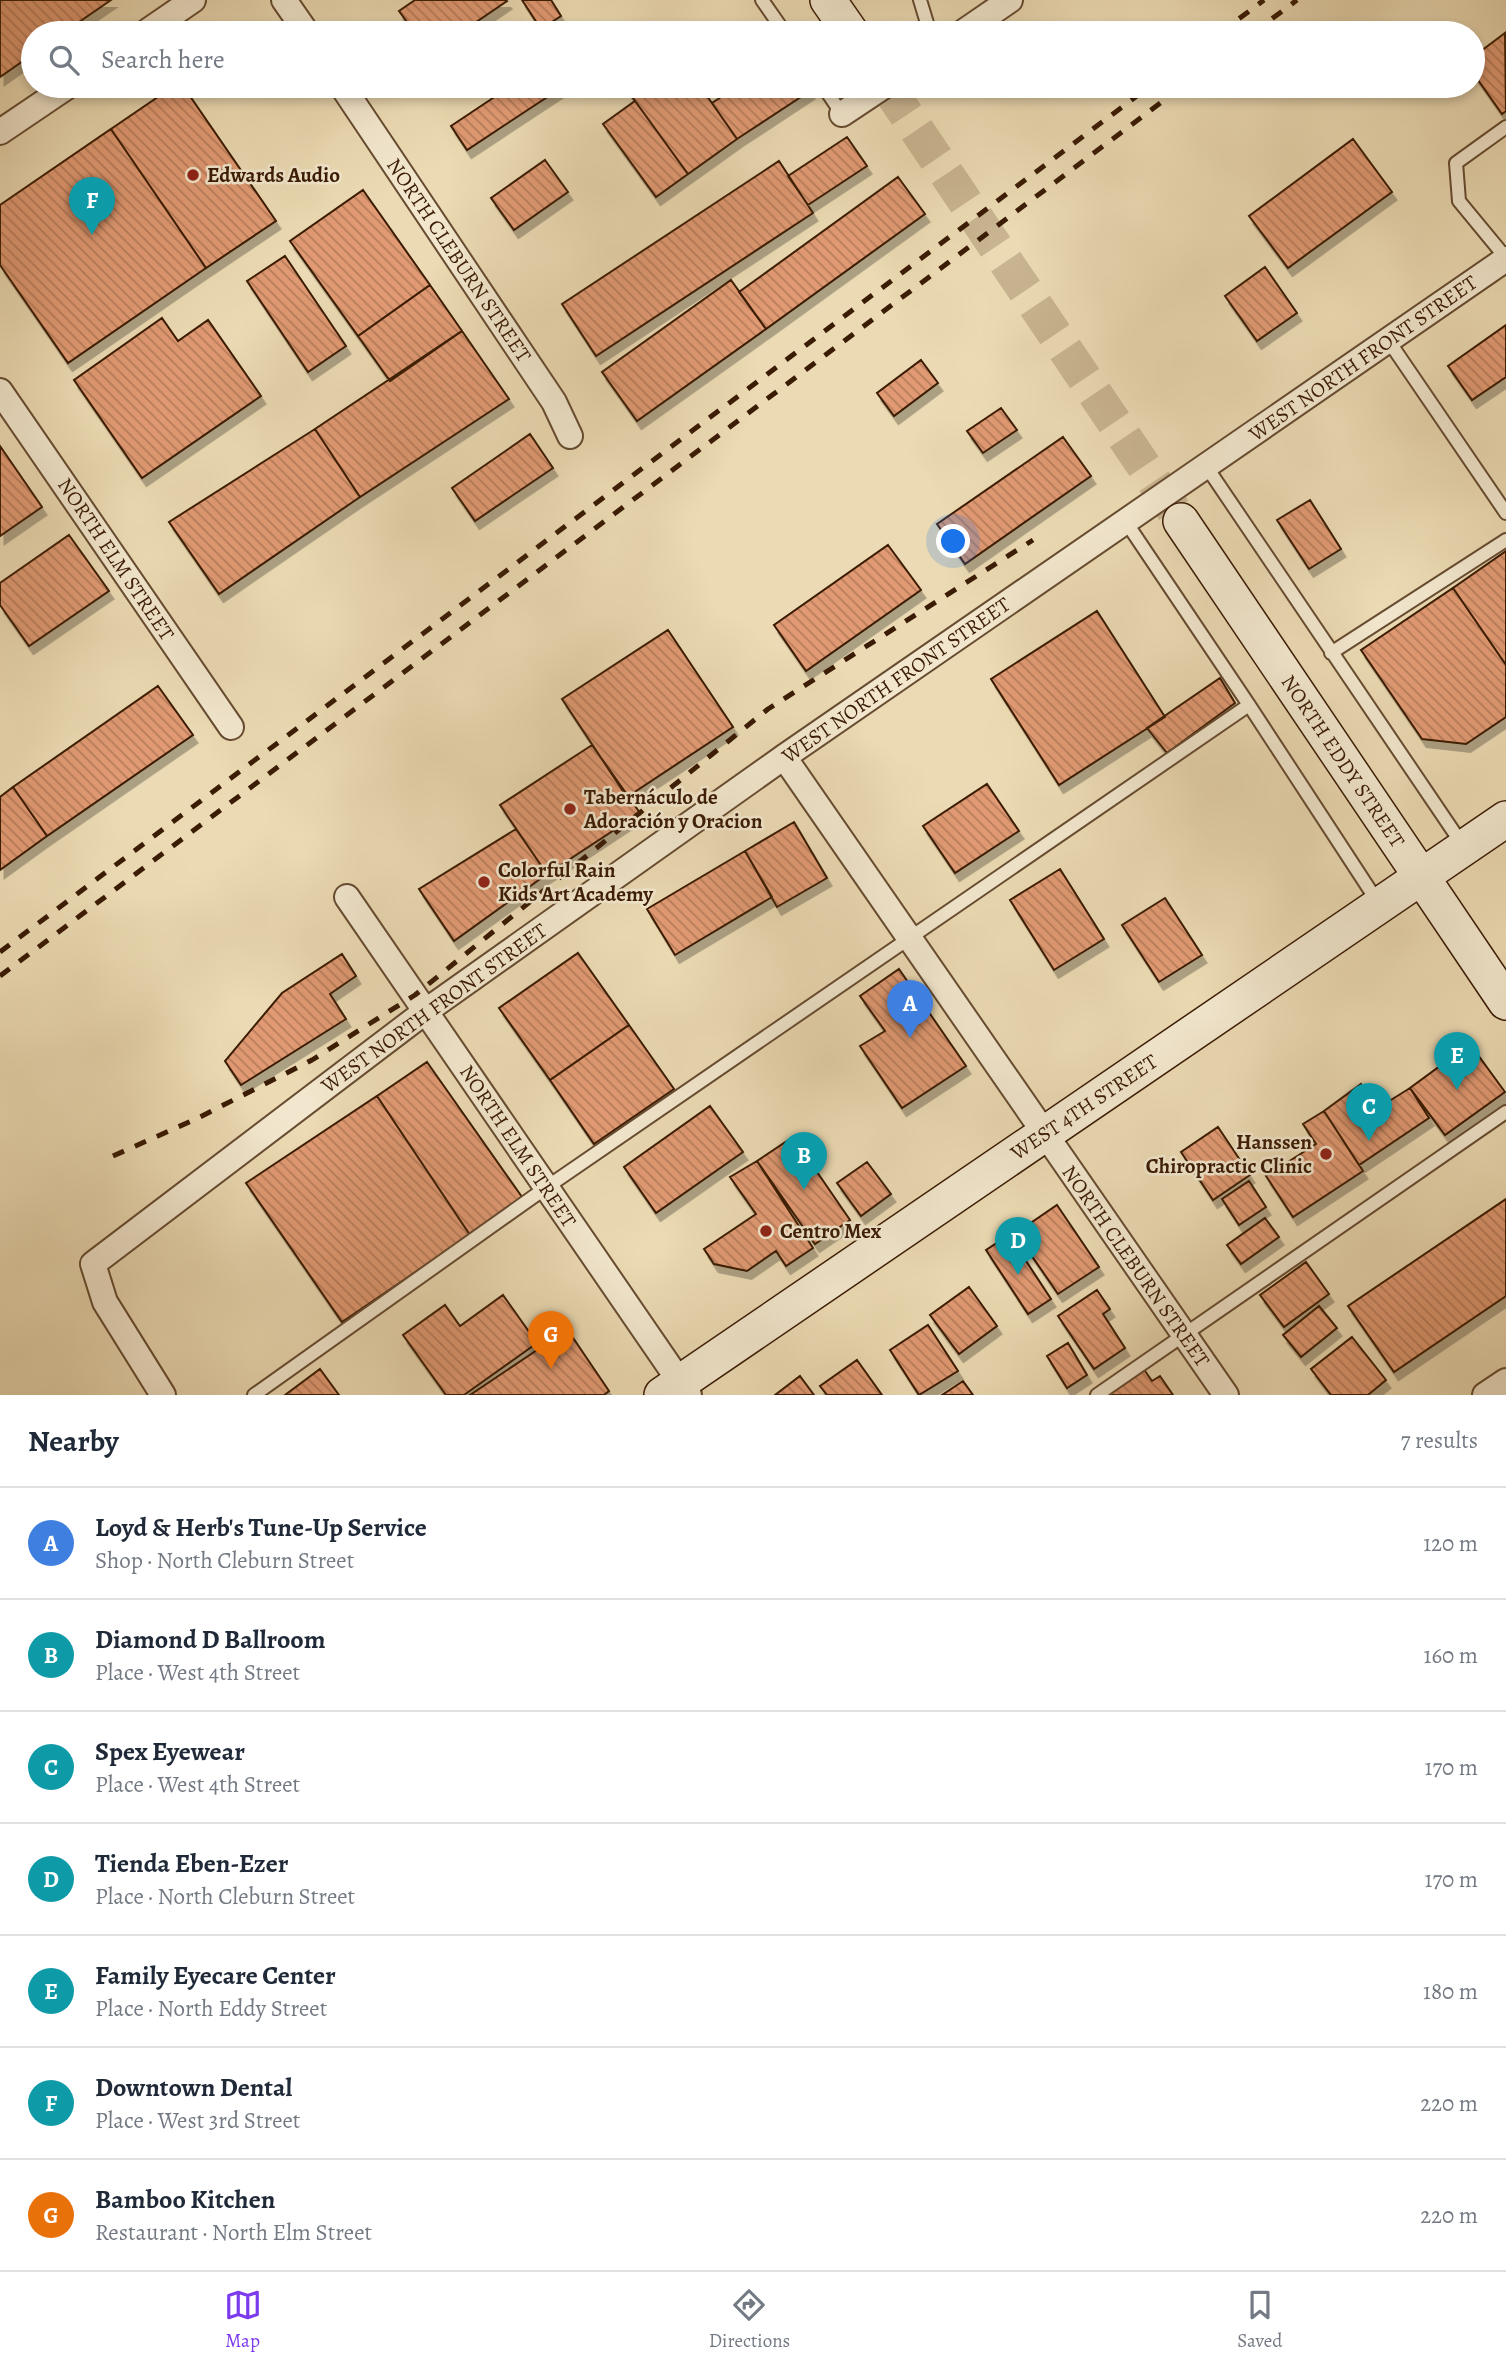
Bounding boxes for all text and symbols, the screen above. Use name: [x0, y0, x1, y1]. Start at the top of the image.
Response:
search box: [21, 21, 1485, 98]
icon: search: [45, 41, 83, 79]
text: Search here: [101, 42, 225, 77]
street label: NORTH CLEBURN STREET: [380, 153, 538, 368]
place label: Edwards Audio: [207, 161, 340, 189]
marker: Edwards Audio: [185, 167, 201, 183]
pin: F: [69, 177, 115, 235]
street label: WEST NORTH FRONT STREET: [1243, 268, 1483, 448]
street label: NORTH ELM STREET: [51, 472, 181, 646]
your location: [936, 524, 970, 558]
street label: WEST NORTH FRONT STREET: [776, 590, 1016, 770]
street label: NORTH EDDY STREET: [1275, 669, 1412, 853]
place label: Tabernáculo de Adoración y Oracion: [583, 783, 763, 835]
marker: Tabernáculo de Adoración y Oracion: [562, 801, 578, 817]
place label: Colorful Rain Kids Art Academy: [498, 856, 654, 908]
marker: Colorful Rain Kids Art Academy: [476, 874, 492, 890]
street label: WEST NORTH FRONT STREET: [315, 916, 553, 1100]
pin: A: [887, 980, 933, 1038]
pin: E: [1434, 1032, 1480, 1090]
street label: WEST 4TH STREET: [1004, 1047, 1163, 1167]
street label: NORTH ELM STREET: [453, 1059, 583, 1233]
pin: C: [1346, 1083, 1392, 1141]
place label: Hanssen Chiropractic Clinic: [1146, 1128, 1312, 1180]
pin: B: [781, 1132, 827, 1190]
marker: Hanssen Chiropractic Clinic: [1318, 1146, 1334, 1162]
street label: NORTH CLEBURN STREET: [1056, 1160, 1217, 1373]
place label: Centro Mex: [780, 1217, 882, 1245]
pin: D: [995, 1217, 1041, 1275]
marker: Centro Mex: [758, 1223, 774, 1239]
pin: G: [528, 1311, 574, 1369]
text: Nearby: [28, 1421, 119, 1461]
text: 7 results: [1401, 1425, 1478, 1456]
text: Loyd & Herb's Tune-Up Service: [95, 1510, 427, 1545]
text: A: [44, 1528, 58, 1559]
text: 120 m: [1423, 1528, 1478, 1559]
text: Shop · North Cleburn Street: [95, 1545, 354, 1576]
text: Diamond D Ballroom: [95, 1622, 326, 1657]
text: B: [44, 1640, 58, 1671]
text: 160 m: [1424, 1640, 1478, 1671]
text: Place · West 4th Street: [95, 1657, 300, 1688]
text: Spex Eyewear: [95, 1734, 245, 1769]
text: C: [44, 1752, 58, 1783]
text: 170 m: [1425, 1752, 1478, 1783]
text: Place · West 4th Street: [95, 1769, 300, 1800]
text: Tienda Eben-Ezer: [95, 1846, 288, 1881]
text: D: [43, 1864, 59, 1895]
text: 170 m: [1425, 1864, 1478, 1895]
text: Place · North Cleburn Street: [95, 1881, 355, 1912]
text: Family Eyecare Center: [95, 1958, 336, 1993]
text: E: [44, 1976, 58, 2007]
text: 180 m: [1423, 1976, 1478, 2007]
text: Place · North Eddy Street: [95, 1993, 327, 2024]
text: Downtown Dental: [95, 2070, 292, 2105]
text: F: [45, 2088, 57, 2119]
text: 220 m: [1420, 2088, 1478, 2119]
text: Place · West 3rd Street: [95, 2105, 300, 2136]
text: Bamboo Kitchen: [95, 2182, 275, 2217]
text: G: [43, 2200, 59, 2231]
text: 220 m: [1420, 2200, 1478, 2231]
text: Restaurant · North Elm Street: [95, 2217, 372, 2248]
tab: Map: [224, 2286, 262, 2354]
tab: Directions: [709, 2286, 790, 2354]
tab: Saved: [1237, 2286, 1282, 2354]

